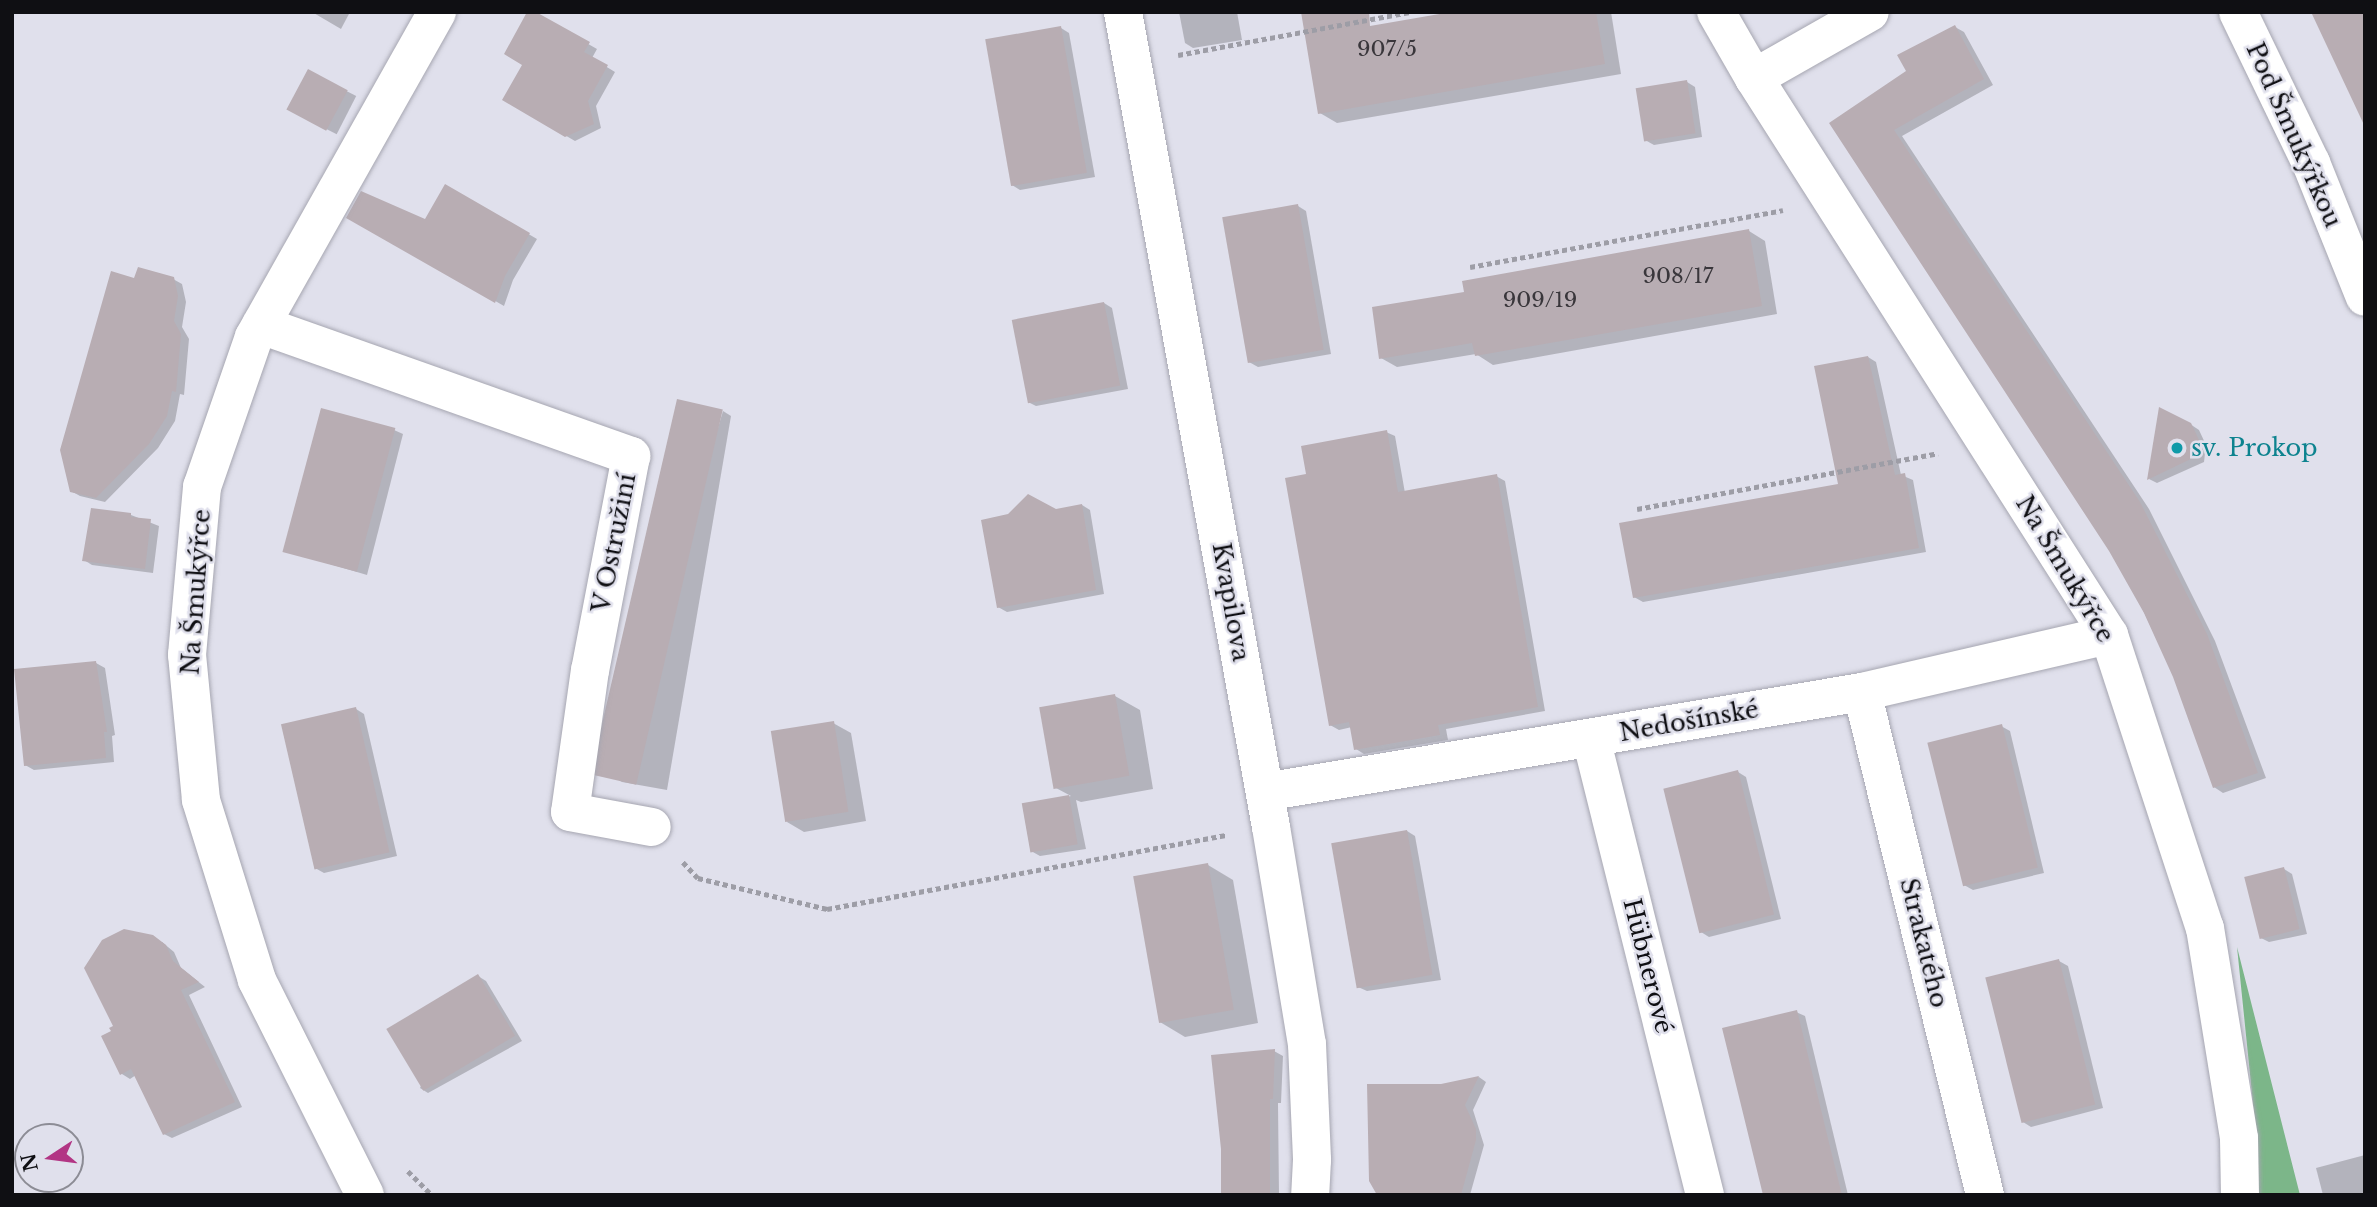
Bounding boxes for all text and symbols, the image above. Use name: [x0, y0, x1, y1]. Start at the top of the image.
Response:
house number: 907/5: [1357, 36, 1417, 62]
street label: Pod Šmukýřkou: [2240, 38, 2348, 232]
house number: 908/17: [1643, 263, 1713, 289]
house number: 909/19: [1503, 287, 1577, 313]
place label: sv. Prokop: [2191, 434, 2318, 462]
marker: sv. Prokop: [2169, 440, 2185, 456]
street label: V Ostružiní: [586, 471, 642, 615]
street label: Na Šmukýřce: [2010, 490, 2120, 648]
street label: Na Šmukýřce: [176, 508, 216, 676]
street label: Kvapilova: [1206, 541, 1256, 663]
street label: Nedošínské: [1617, 695, 1761, 747]
street label: Strakatého: [1894, 875, 1954, 1011]
street label: Hübnerové: [1617, 896, 1679, 1036]
north arrow: [14, 1123, 84, 1193]
text: N: [17, 1151, 43, 1174]

